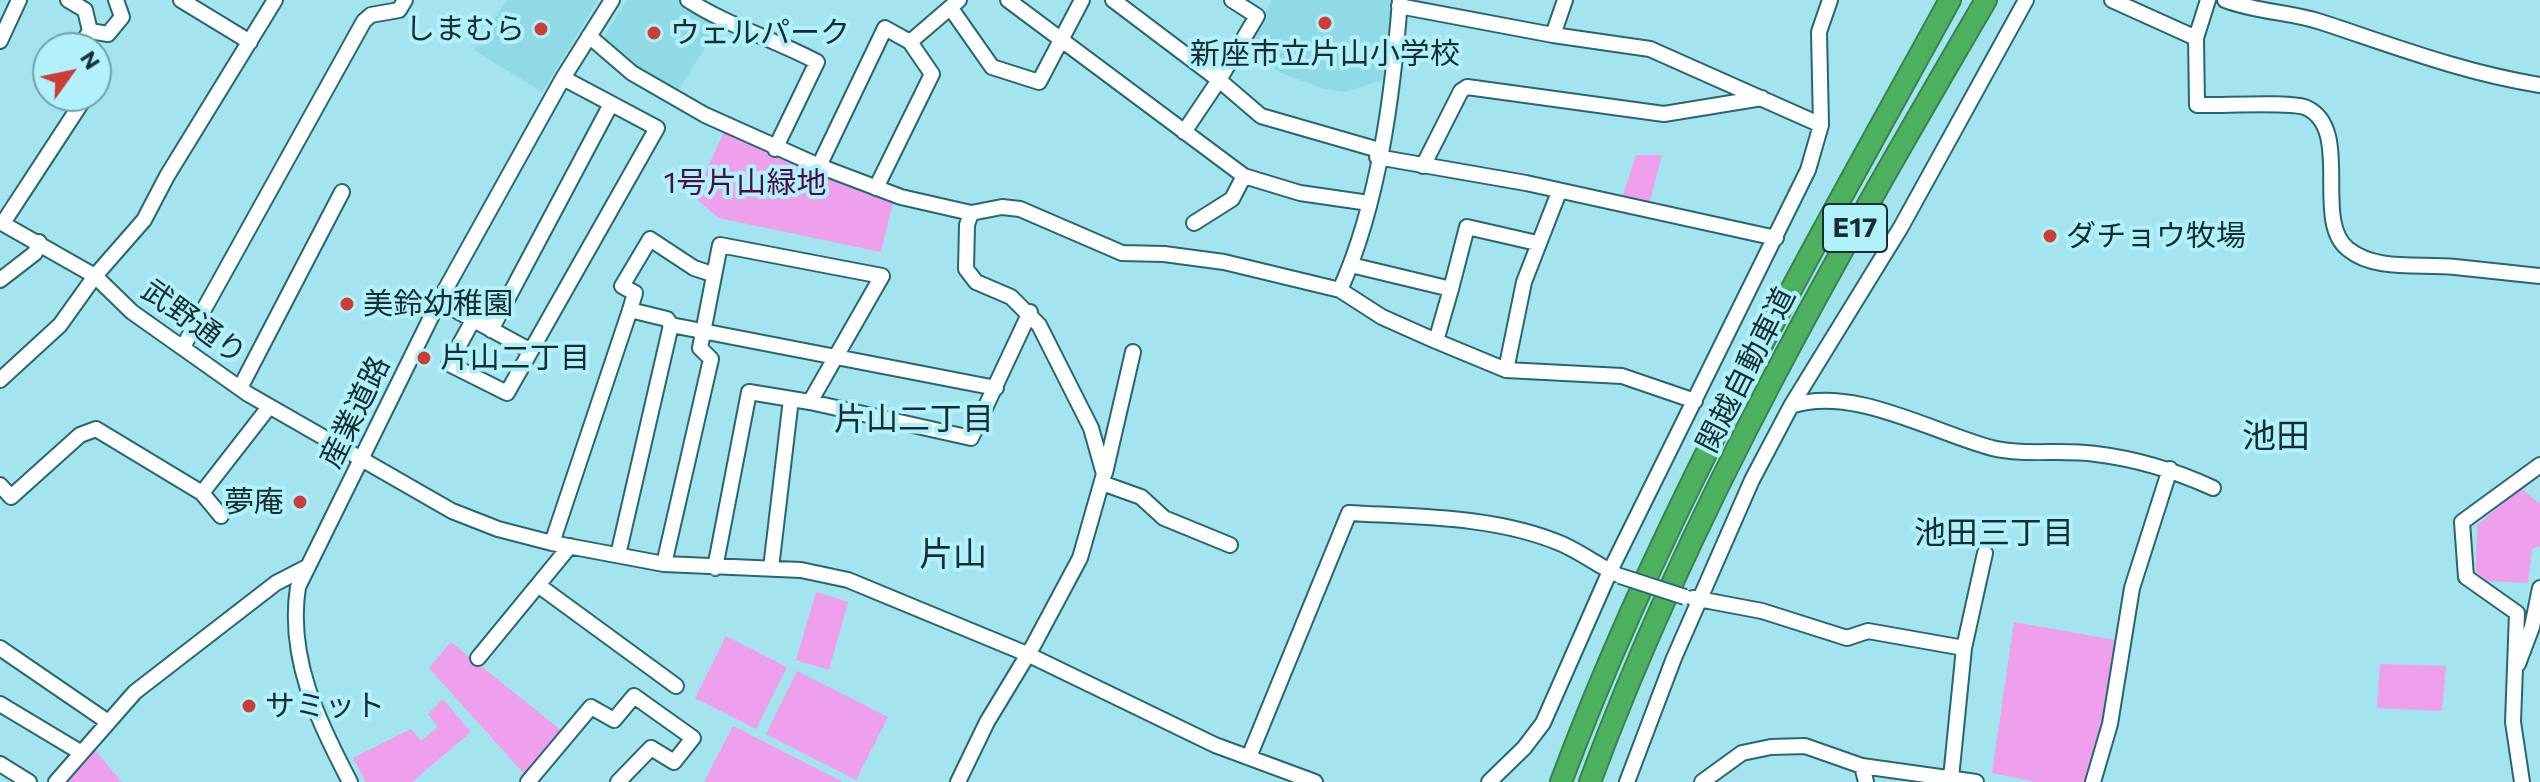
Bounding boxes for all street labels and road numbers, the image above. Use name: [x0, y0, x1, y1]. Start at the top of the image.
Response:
road number: E17: [1823, 204, 1887, 252]
street label: 武野通り: [135, 272, 253, 372]
street label: 関越自動車道: [1689, 282, 1803, 458]
street label: 産業道路: [313, 350, 397, 474]

